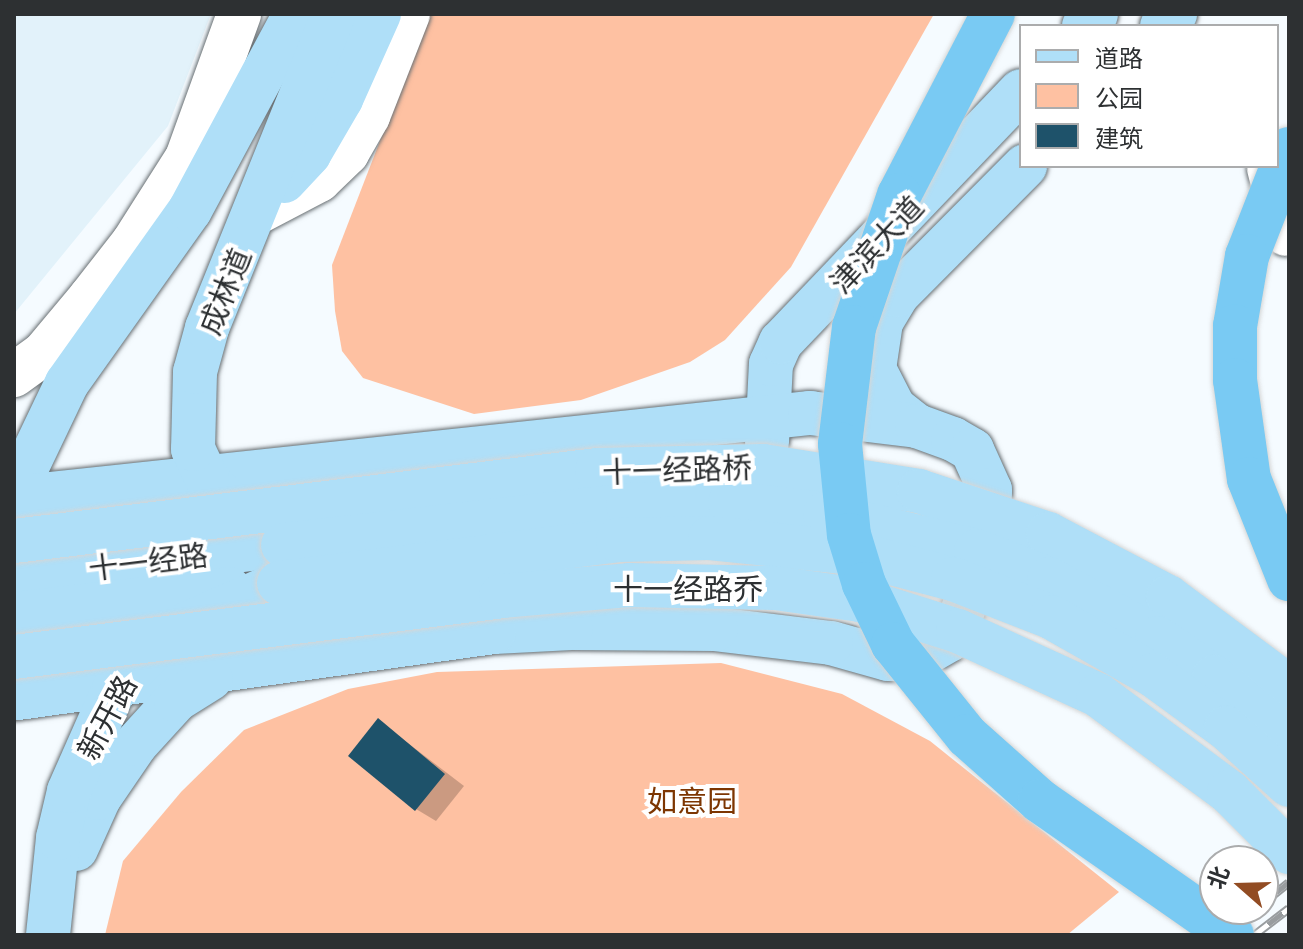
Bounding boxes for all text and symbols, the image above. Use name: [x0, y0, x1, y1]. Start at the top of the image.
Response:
legend: [1019, 24, 1279, 168]
text: 道路: [1095, 43, 1143, 72]
text: 公园: [1095, 83, 1143, 112]
text: 建筑: [1095, 123, 1143, 152]
street label: 津滨大道: [822, 188, 930, 300]
street label: 成林道: [190, 243, 258, 339]
street label: 十一经路桥: [601, 448, 753, 490]
street label: 十一经路: [86, 536, 210, 586]
street label: 十一经路乔: [613, 570, 763, 606]
street label: 新开路: [69, 669, 143, 765]
park label: 如意园: [647, 782, 737, 818]
north arrow: [1199, 845, 1279, 925]
text: 北: [1201, 862, 1234, 892]

